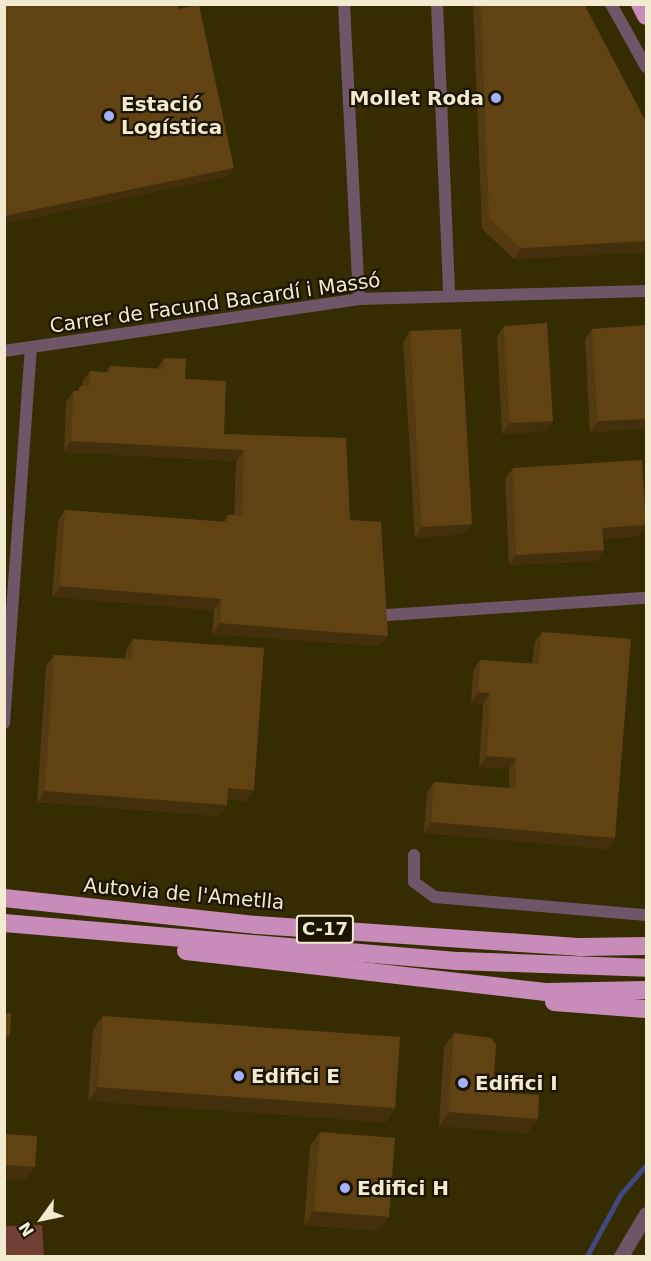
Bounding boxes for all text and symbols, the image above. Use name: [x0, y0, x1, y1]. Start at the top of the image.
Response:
place label: Mollet Roda: [350, 86, 484, 110]
marker: Mollet Roda: [489, 91, 503, 105]
place label: Estació Logística: [121, 92, 222, 139]
marker: Estació Logística: [102, 109, 116, 123]
street label: Carrer de Facund Bacardí i Massó: [48, 268, 382, 338]
street label: Autovia de l'Ametlla: [83, 873, 285, 915]
road number: C-17: [295, 914, 355, 944]
place label: Edifici E: [251, 1064, 340, 1088]
marker: Edifici E: [232, 1069, 246, 1083]
place label: Edifici I: [475, 1071, 558, 1095]
marker: Edifici I: [456, 1076, 470, 1090]
place label: Edifici H: [357, 1176, 449, 1200]
marker: Edifici H: [338, 1181, 352, 1195]
north arrow: [12, 1189, 72, 1249]
text: N: [15, 1218, 38, 1240]

